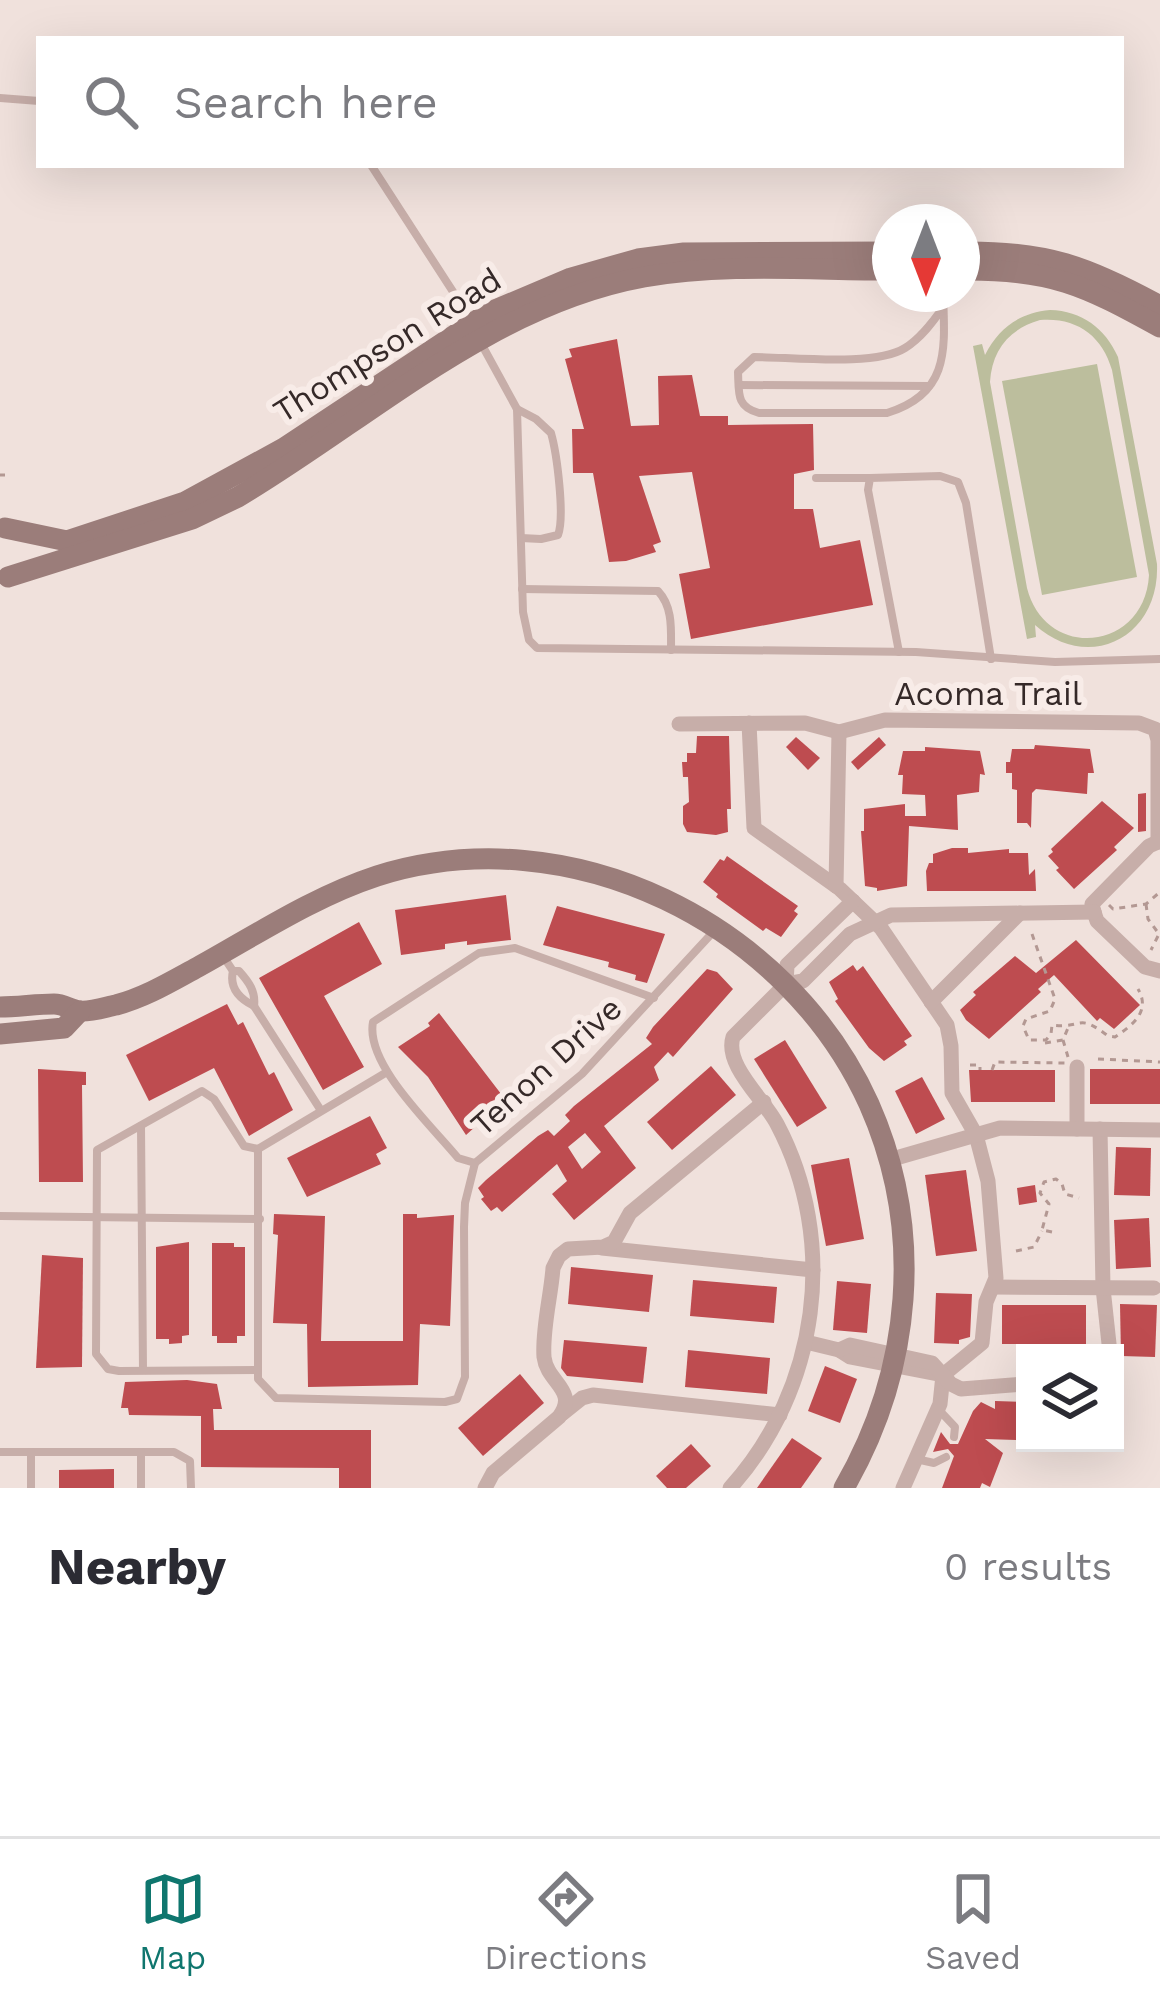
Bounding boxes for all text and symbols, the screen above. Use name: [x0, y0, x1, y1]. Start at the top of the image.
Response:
search box: [36, 36, 1124, 168]
icon: search: [78, 69, 144, 135]
text: Search here: [174, 76, 438, 129]
north arrow: [872, 204, 980, 312]
street label: Thompson Road: [266, 259, 508, 431]
street label: Acoma Trail: [894, 674, 1082, 713]
street label: Tenon Drive: [463, 988, 629, 1144]
map controls: [1016, 1344, 1124, 1452]
button: layers: [1016, 1344, 1124, 1452]
text: Nearby: [48, 1537, 226, 1596]
text: 0 results: [944, 1544, 1112, 1589]
tab: Map: [139, 1866, 206, 1977]
tab: Directions: [484, 1866, 647, 1977]
tab: Saved: [925, 1866, 1021, 1977]

